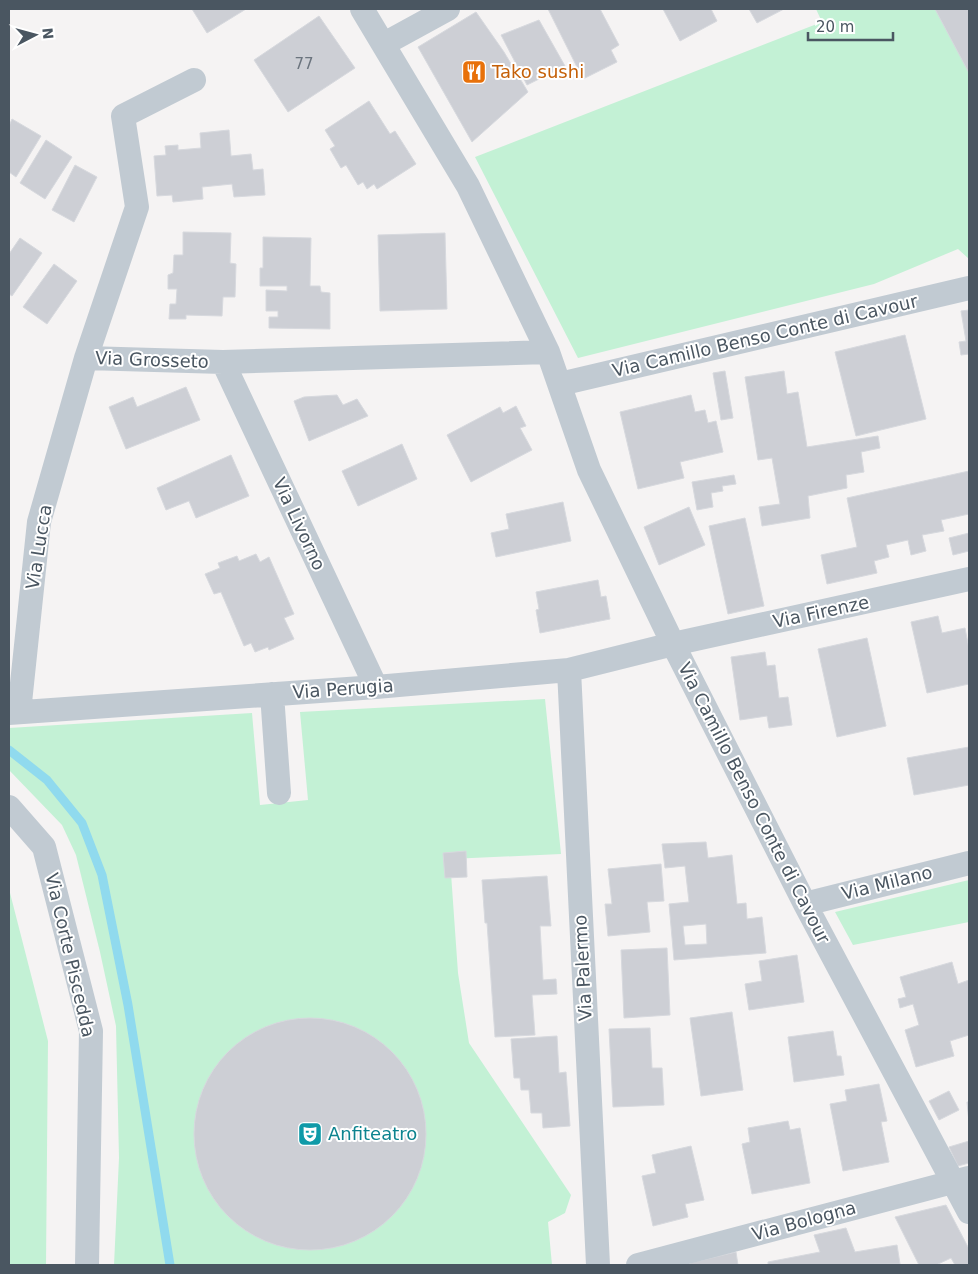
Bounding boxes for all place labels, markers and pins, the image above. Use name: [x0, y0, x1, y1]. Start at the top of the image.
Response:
restaurant icon: Tako sushi: [461, 59, 487, 85]
place label: Tako sushi: [491, 61, 584, 82]
theatre icon: Anfiteatro: [297, 1121, 323, 1147]
place label: Anfiteatro: [328, 1123, 417, 1144]

